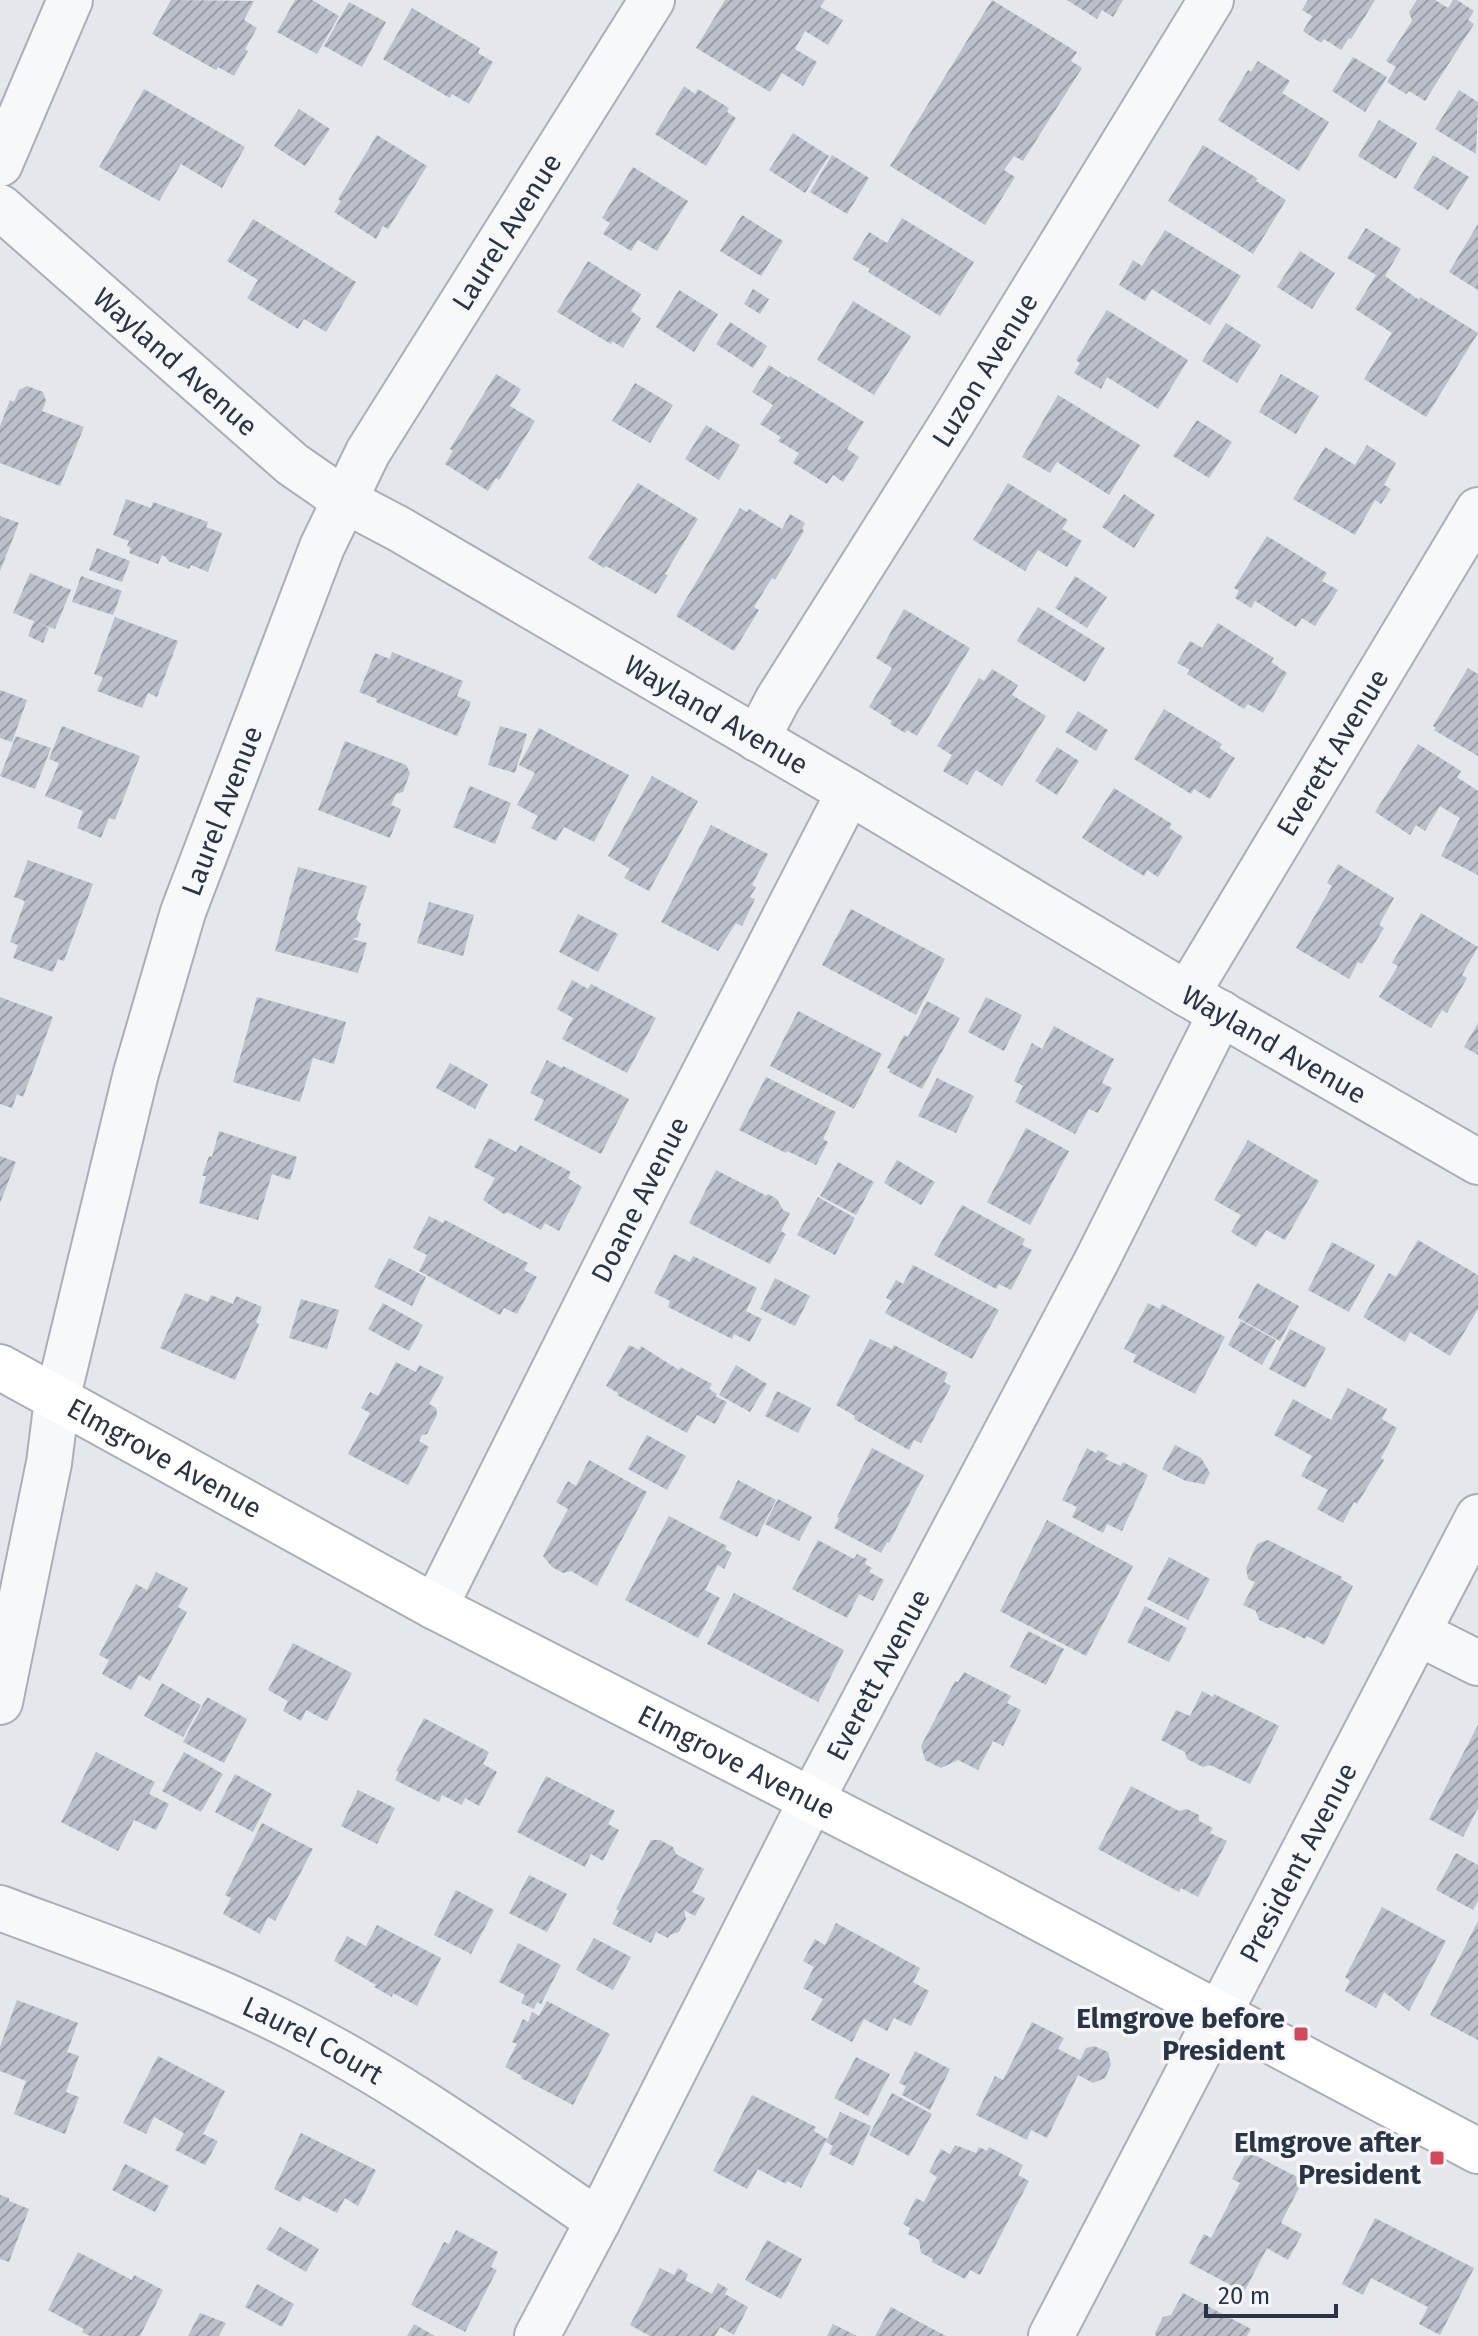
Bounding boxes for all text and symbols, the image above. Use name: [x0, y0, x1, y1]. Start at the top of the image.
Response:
street label: Laurel Avenue: [445, 147, 568, 316]
street label: Wayland Avenue: [86, 281, 264, 443]
street label: Luzon Avenue: [925, 287, 1045, 453]
street label: Wayland Avenue: [618, 648, 814, 782]
street label: Everett Avenue: [1270, 663, 1396, 842]
street label: Laurel Avenue: [175, 721, 269, 900]
street label: Wayland Avenue: [1176, 979, 1372, 1111]
street label: Doane Avenue: [584, 1111, 696, 1288]
street label: Elmgrove Avenue: [61, 1391, 267, 1525]
street label: Everett Avenue: [819, 1584, 937, 1766]
street label: Elmgrove Avenue: [632, 1698, 841, 1827]
street label: President Avenue: [1233, 1757, 1364, 1968]
street label: Laurel Court: [237, 1989, 390, 2092]
place label: Elmgrove before President: [1076, 2002, 1286, 2067]
marker: Elmgrove before President: [1292, 2025, 1310, 2043]
place label: Elmgrove after President: [1234, 2126, 1422, 2191]
marker: Elmgrove after President: [1428, 2149, 1446, 2167]
scale bar: [1206, 2268, 1336, 2318]
text: 20 m: [1218, 2282, 1270, 2310]

